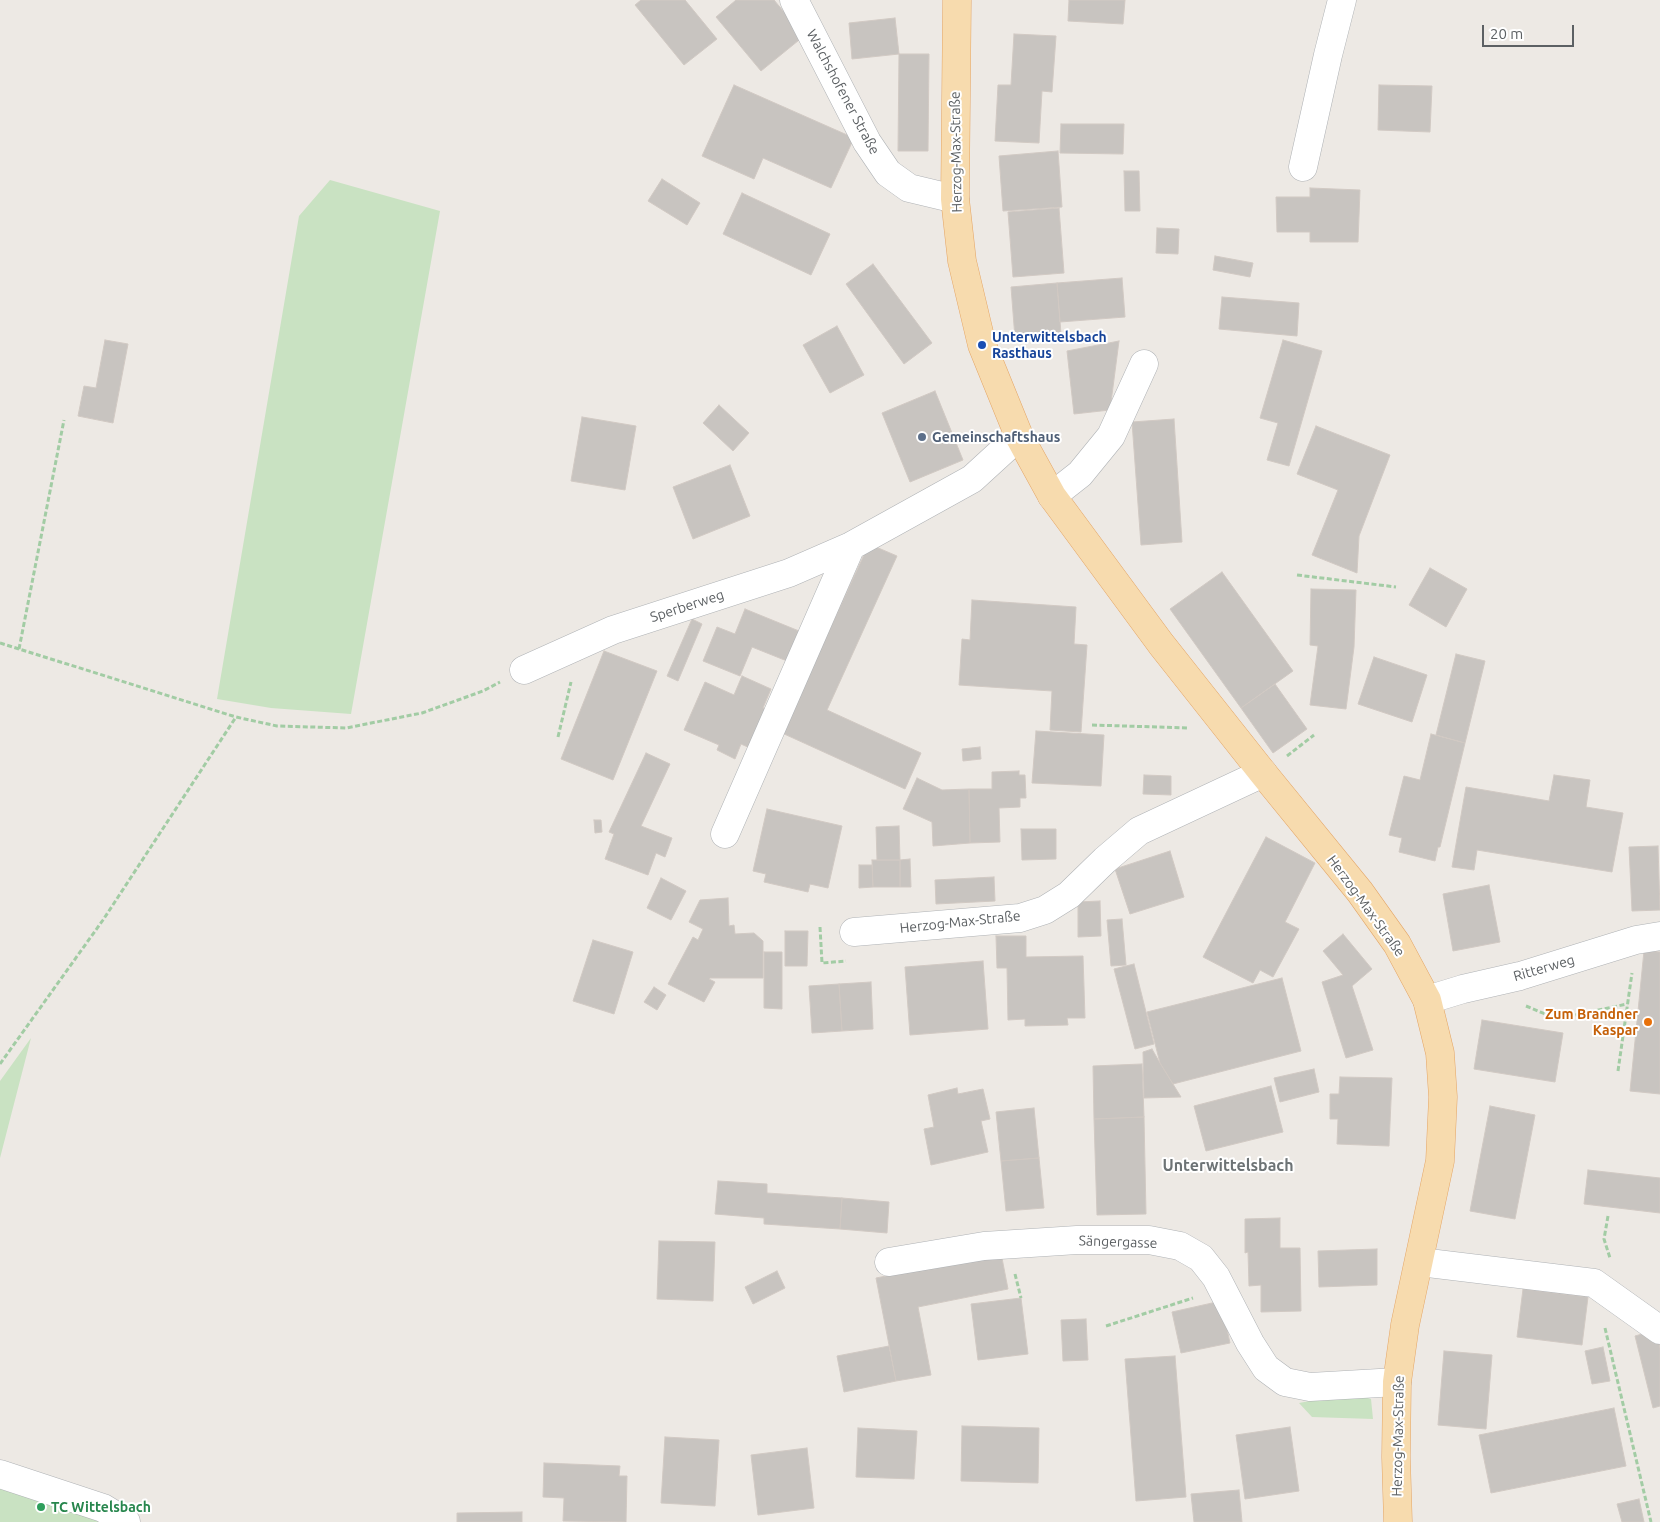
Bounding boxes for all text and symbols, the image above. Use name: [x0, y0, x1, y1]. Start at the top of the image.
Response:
scale bar: [1485, 15, 1578, 47]
text: 20 m: [1490, 25, 1523, 42]
street label: Walchshofener Straße: [803, 27, 883, 157]
street label: Herzog-Max-Straße: [947, 91, 965, 213]
place label: Unterwittelsbach Rasthaus: [992, 329, 1107, 362]
marker: Unterwittelsbach Rasthaus: [976, 339, 988, 351]
place label: Gemeinschaftshaus: [932, 429, 1060, 445]
marker: Gemeinschaftshaus: [916, 431, 928, 443]
street label: Sperberweg: [648, 586, 726, 626]
street label: Herzog-Max-Straße: [1324, 852, 1408, 960]
street label: Herzog-Max-Straße: [899, 907, 1021, 937]
street label: Ritterweg: [1511, 951, 1577, 985]
place label: Zum Brandner Kaspar: [1545, 1006, 1638, 1038]
marker: Zum Brandner Kaspar: [1642, 1016, 1654, 1028]
district label: Unterwittelsbach: [1162, 1156, 1294, 1176]
street label: Sängergasse: [1078, 1232, 1158, 1252]
street label: Herzog-Max-Straße: [1389, 1375, 1407, 1497]
place label: TC Wittelsbach: [51, 1499, 151, 1515]
marker: TC Wittelsbach: [35, 1501, 47, 1513]

